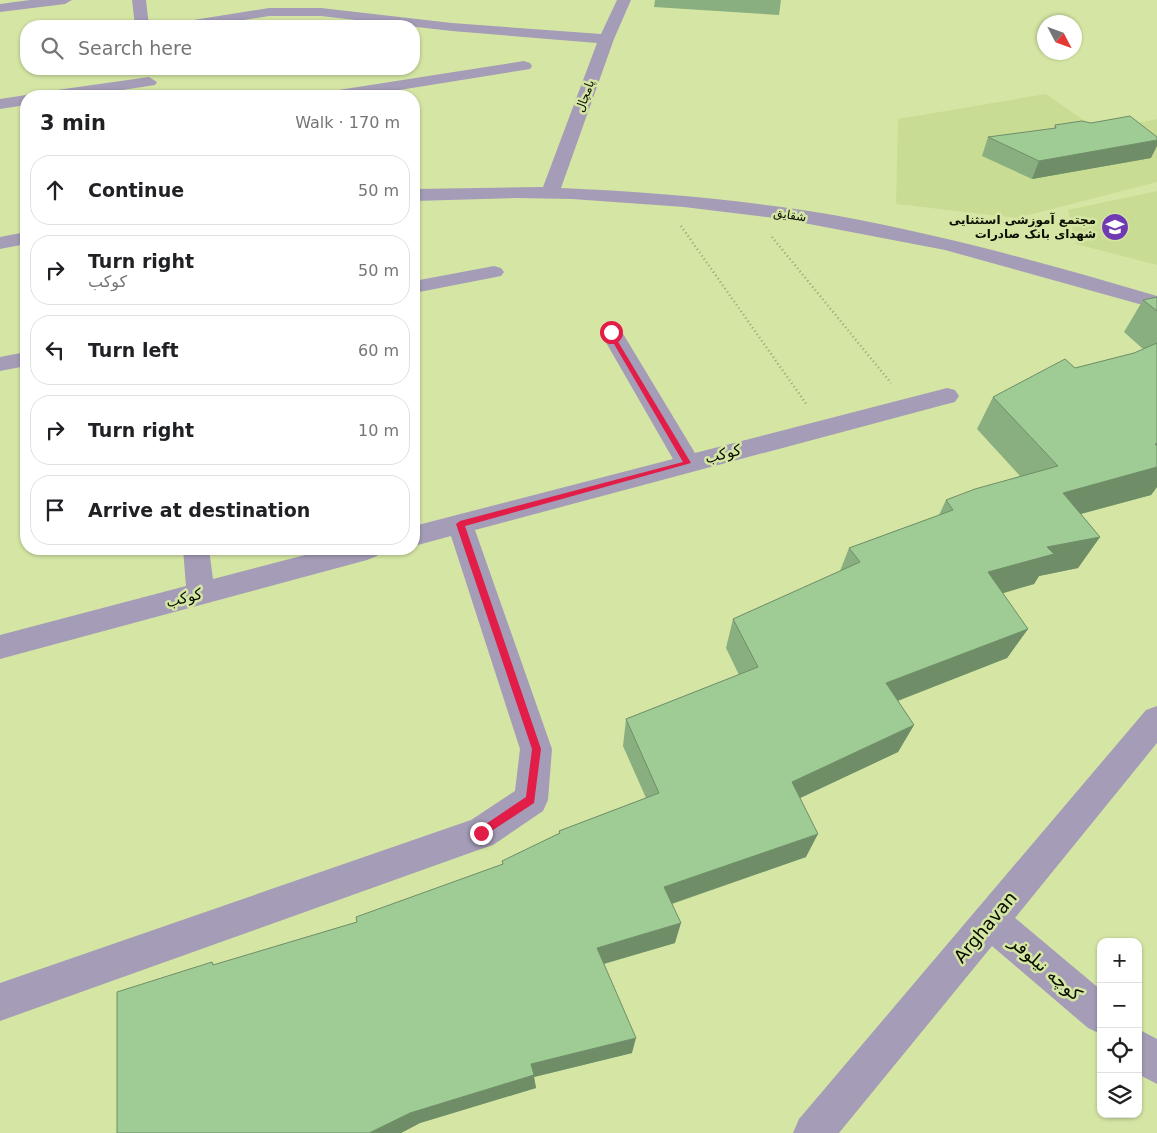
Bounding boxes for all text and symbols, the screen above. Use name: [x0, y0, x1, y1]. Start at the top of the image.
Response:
north arrow: [1037, 15, 1082, 60]
search box: [20, 20, 420, 75]
icon: search: [38, 34, 66, 62]
text: Search here: [78, 37, 192, 59]
street label: پامچال: [573, 78, 597, 114]
text: 3 min: [40, 111, 106, 135]
text: Walk · 170 m: [295, 113, 400, 132]
icon: ahead: [41, 176, 69, 204]
text: Continue: [88, 179, 184, 201]
text: 50 m: [358, 181, 399, 200]
street label: شقایق: [772, 205, 807, 225]
place label: مجتمع آموزشی استثنایی شهدای بانک صادرات: [949, 212, 1096, 241]
school or university icon: مجتمع آموزشی استثنایی شهدای بانک صادرات: [1100, 212, 1130, 242]
text: Turn right: [88, 250, 194, 272]
icon: right: [41, 256, 69, 284]
text: 50 m: [358, 261, 399, 280]
text: کوکب: [88, 272, 127, 291]
route start: [600, 321, 623, 344]
icon: left: [41, 336, 69, 364]
text: Turn left: [88, 339, 179, 361]
text: 60 m: [358, 341, 399, 360]
icon: right: [41, 416, 69, 444]
text: Turn right: [88, 419, 194, 441]
text: 10 m: [358, 421, 399, 440]
street label: کوکب: [703, 440, 744, 467]
icon: arrive: [41, 496, 69, 524]
text: Arrive at destination: [88, 499, 310, 521]
street label: کوکب: [164, 584, 205, 611]
route end: [470, 822, 493, 845]
street label: Arghavan: [949, 887, 1021, 967]
street label: کوچه نیلوفر: [1004, 930, 1087, 1006]
map controls: [1097, 938, 1142, 1118]
button: +: [1097, 938, 1142, 983]
button: −: [1097, 983, 1142, 1028]
button: locate: [1097, 1028, 1142, 1073]
button: layers: [1097, 1073, 1142, 1118]

